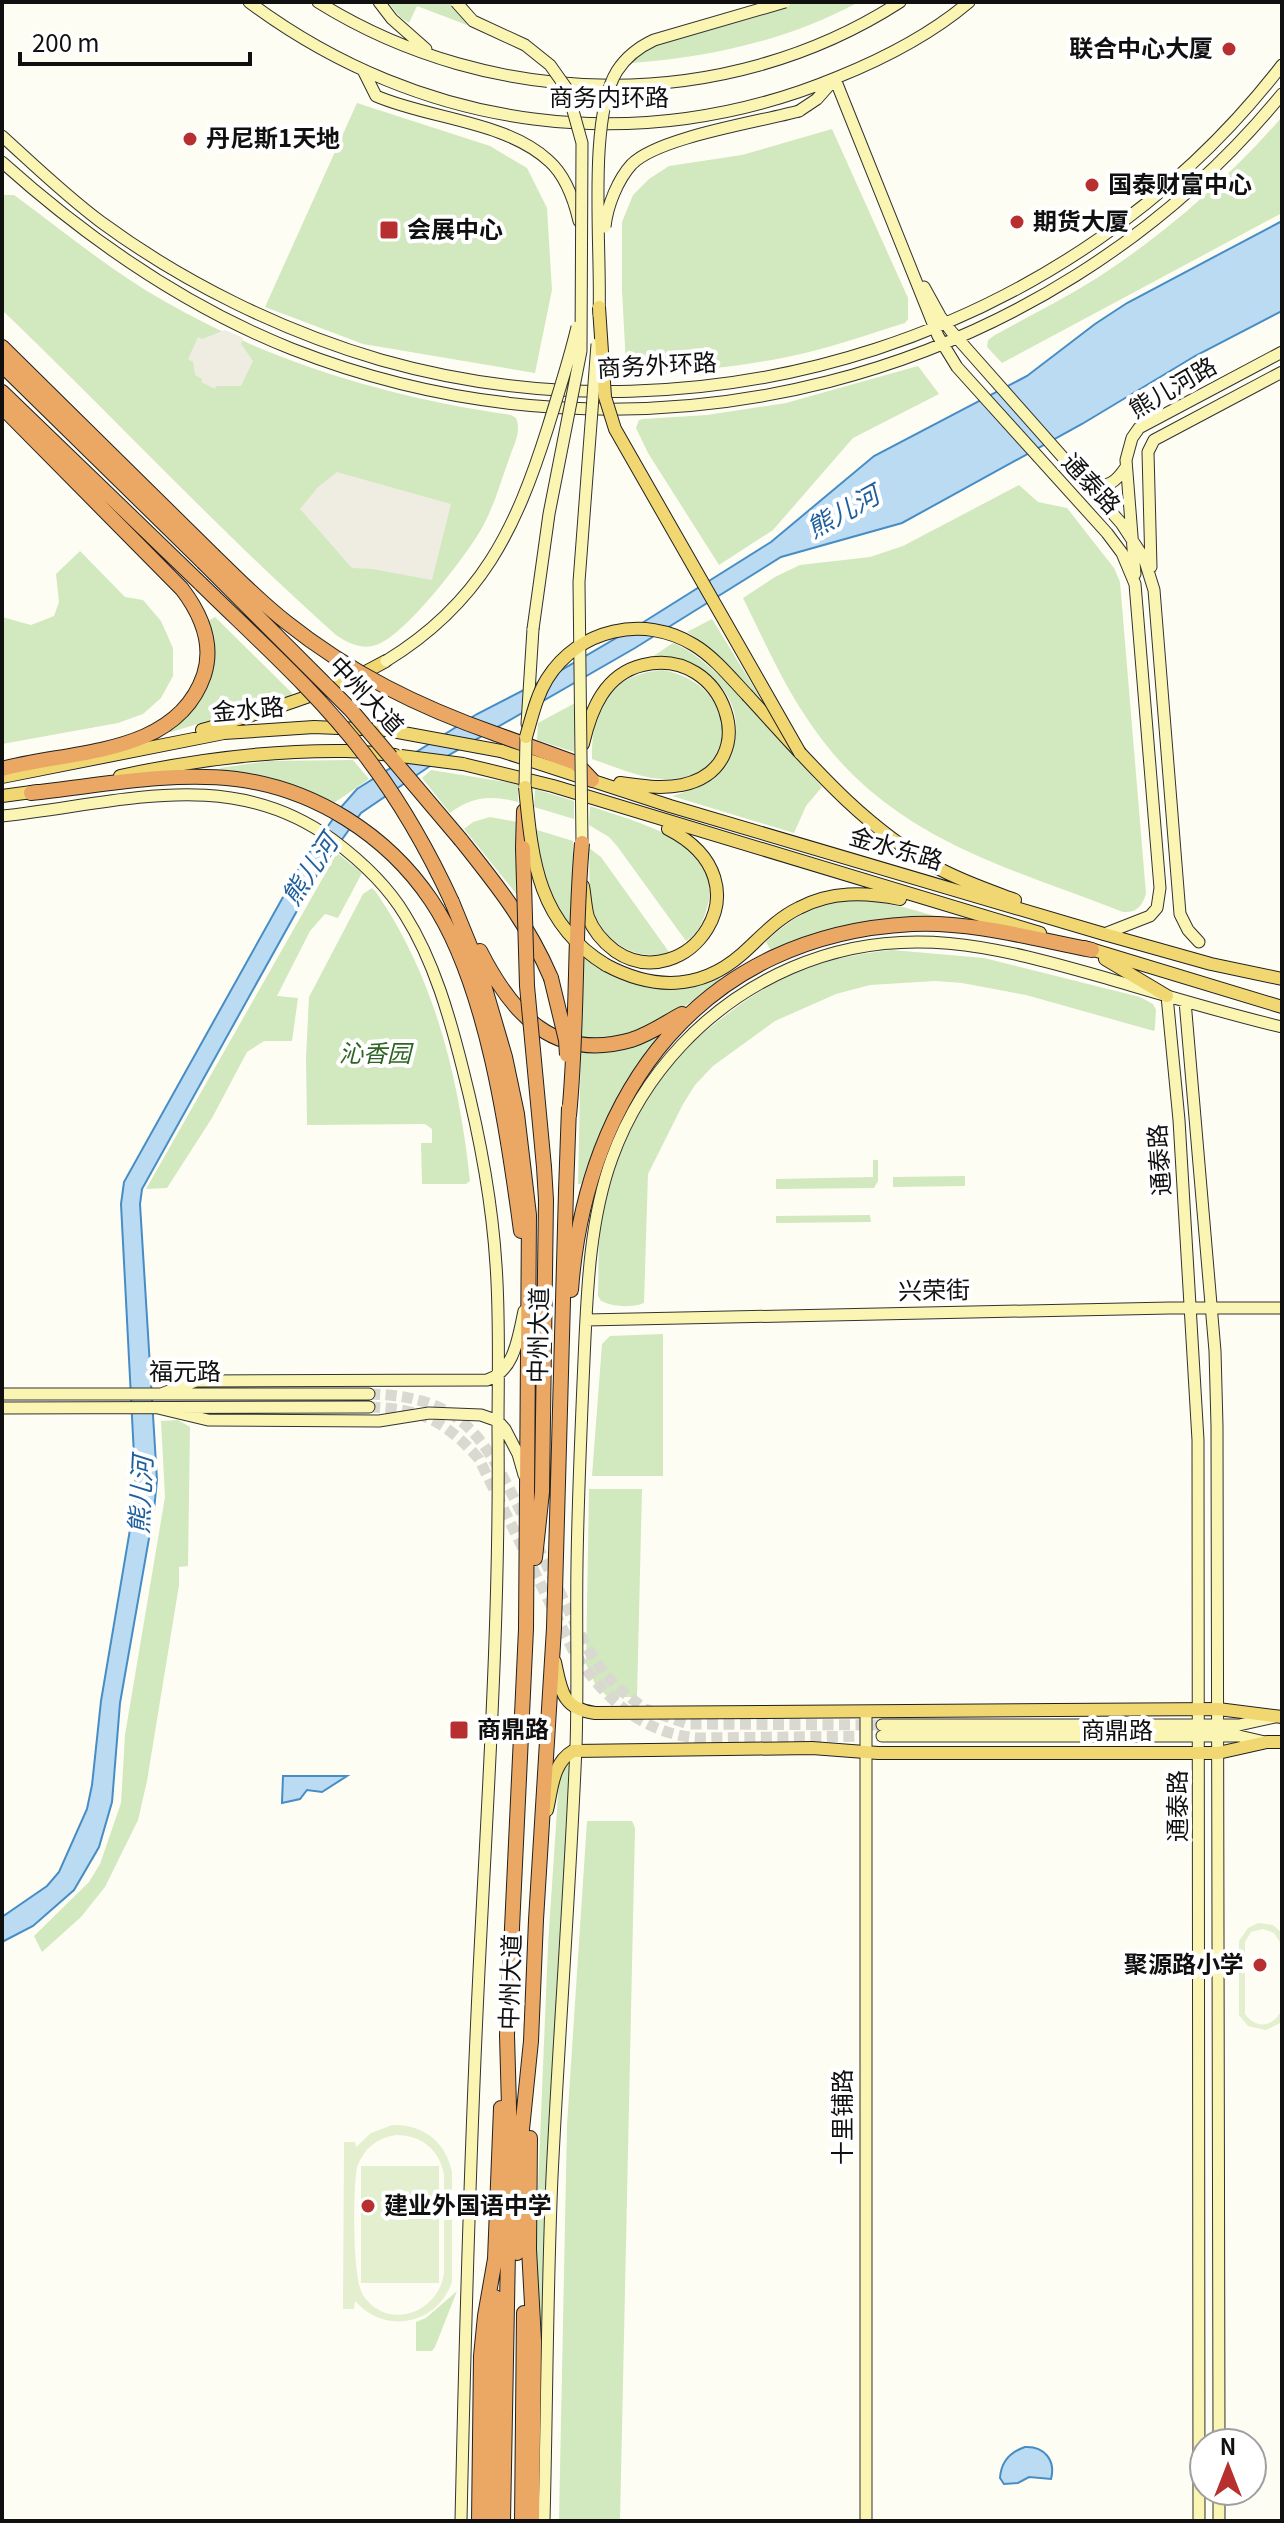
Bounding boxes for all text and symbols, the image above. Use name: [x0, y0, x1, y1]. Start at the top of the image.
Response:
scale bar: [20, 16, 250, 66]
text: 200 m: [32, 24, 100, 59]
place label: 联合中心大厦: [1069, 29, 1213, 64]
marker: 联合中心大厦: [1220, 40, 1238, 58]
street label: 商务内环路: [549, 78, 669, 113]
place label: 丹尼斯1天地: [206, 119, 340, 154]
marker: 丹尼斯1天地: [181, 130, 199, 148]
place label: 国泰财富中心: [1108, 165, 1252, 200]
marker: 国泰财富中心: [1083, 176, 1101, 194]
place label: 期货大厦: [1033, 202, 1129, 237]
place label: 会展中心: [407, 210, 503, 245]
marker: 期货大厦: [1008, 213, 1026, 231]
marker: 会展中心: [378, 219, 400, 241]
street label: 商务外环路: [596, 343, 718, 384]
street label: 熊儿河路: [1121, 347, 1222, 425]
street label: 通泰路: [1055, 444, 1130, 521]
water label: 熊儿河: [799, 472, 889, 545]
street label: 中州大道: [322, 647, 413, 741]
street label: 金水路: [210, 687, 285, 728]
street label: 金水东路: [846, 817, 948, 877]
water label: 熊儿河: [271, 822, 347, 911]
park label: 沁香园: [339, 1034, 414, 1069]
street label: 通泰路: [1138, 1123, 1177, 1197]
street label: 兴荣街: [898, 1270, 970, 1307]
street label: 中州大道: [518, 1287, 555, 1383]
street label: 福元路: [149, 1352, 221, 1387]
water label: 熊儿河: [118, 1450, 159, 1535]
place label: 商鼎路: [477, 1710, 549, 1745]
street label: 商鼎路: [1081, 1711, 1153, 1746]
marker: 商鼎路: [448, 1719, 470, 1741]
street label: 通泰路: [1158, 1770, 1193, 1842]
street label: 中州大道: [489, 1933, 528, 2030]
place label: 聚源路小学: [1124, 1945, 1244, 1980]
marker: 聚源路小学: [1251, 1956, 1269, 1974]
street label: 十里铺路: [823, 2069, 858, 2165]
place label: 建业外国语中学: [384, 2186, 552, 2221]
marker: 建业外国语中学: [359, 2197, 377, 2215]
north arrow: [1188, 2427, 1268, 2507]
text: N: [1220, 2429, 1236, 2461]

